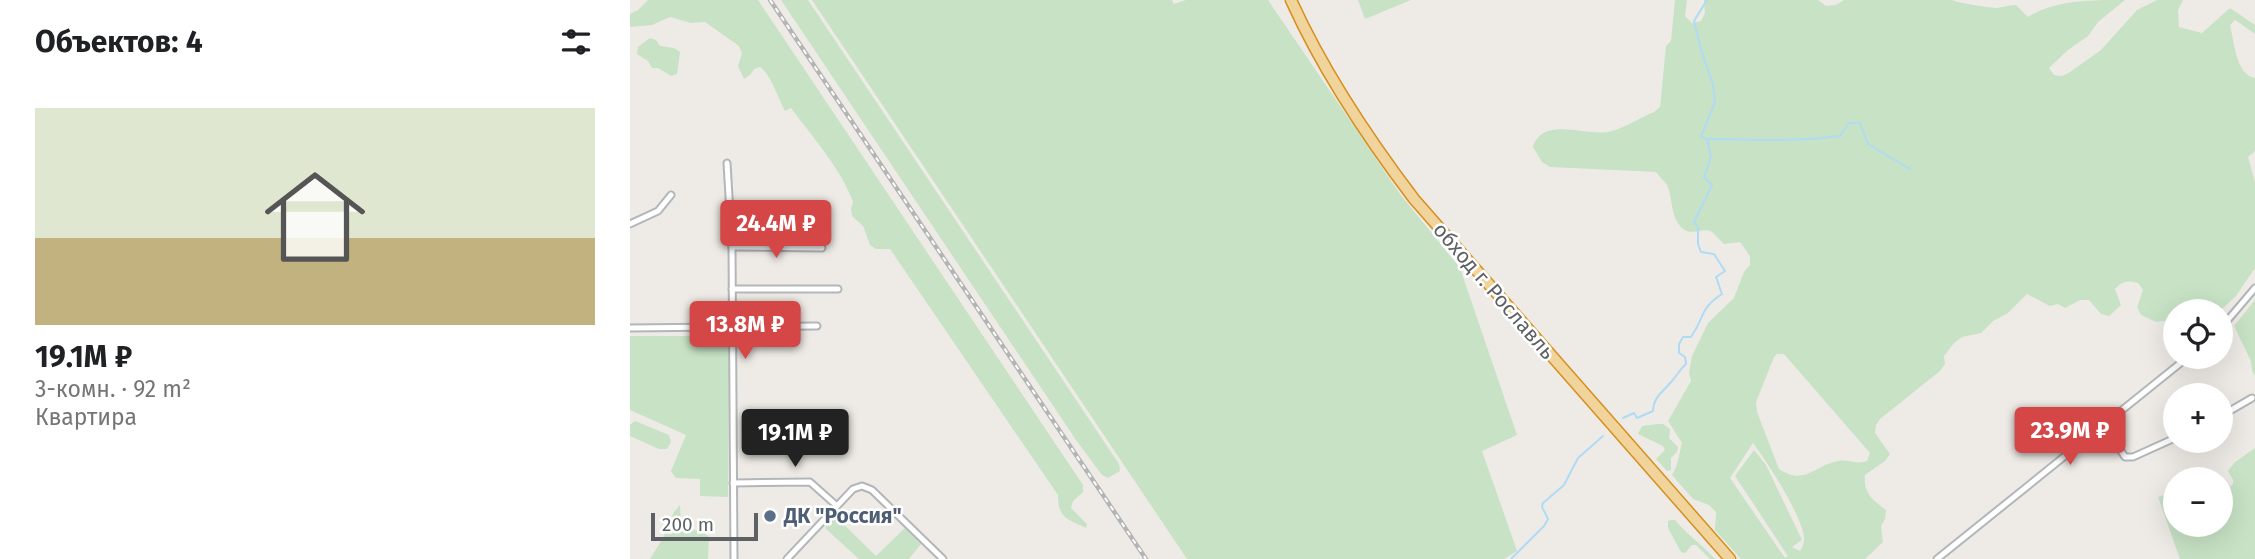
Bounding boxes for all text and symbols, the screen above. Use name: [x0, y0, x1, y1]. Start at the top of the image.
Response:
icon: filters: [557, 23, 595, 61]
text: Объектов: 4: [35, 24, 203, 60]
icon: home: [252, 154, 378, 280]
pin: 24.4M ₽: [711, 201, 841, 260]
text: 24.4M ₽: [736, 209, 816, 237]
street label: обход г. Рославль: [1427, 217, 1561, 365]
map controls: [2163, 299, 2233, 537]
button: locate: [2163, 299, 2233, 369]
pin: 13.8M ₽: [680, 302, 810, 361]
text: 13.8M ₽: [706, 310, 784, 338]
text: 19.1M ₽: [35, 339, 132, 375]
text: 3-комн. · 92 m²: [35, 375, 191, 403]
button: +: [2163, 383, 2233, 453]
text: Квартира: [35, 403, 137, 431]
pin: 23.9M ₽: [2005, 407, 2135, 467]
pin: 19.1M ₽: [730, 410, 860, 469]
text: 23.9M ₽: [2031, 416, 2109, 444]
text: 19.1M ₽: [758, 418, 832, 446]
button: −: [2163, 467, 2233, 537]
place label: ДК "Россия": [783, 503, 902, 529]
marker: ДК "Россия": [762, 508, 778, 524]
scale bar: [651, 510, 758, 542]
text: 200 m: [662, 513, 714, 536]

